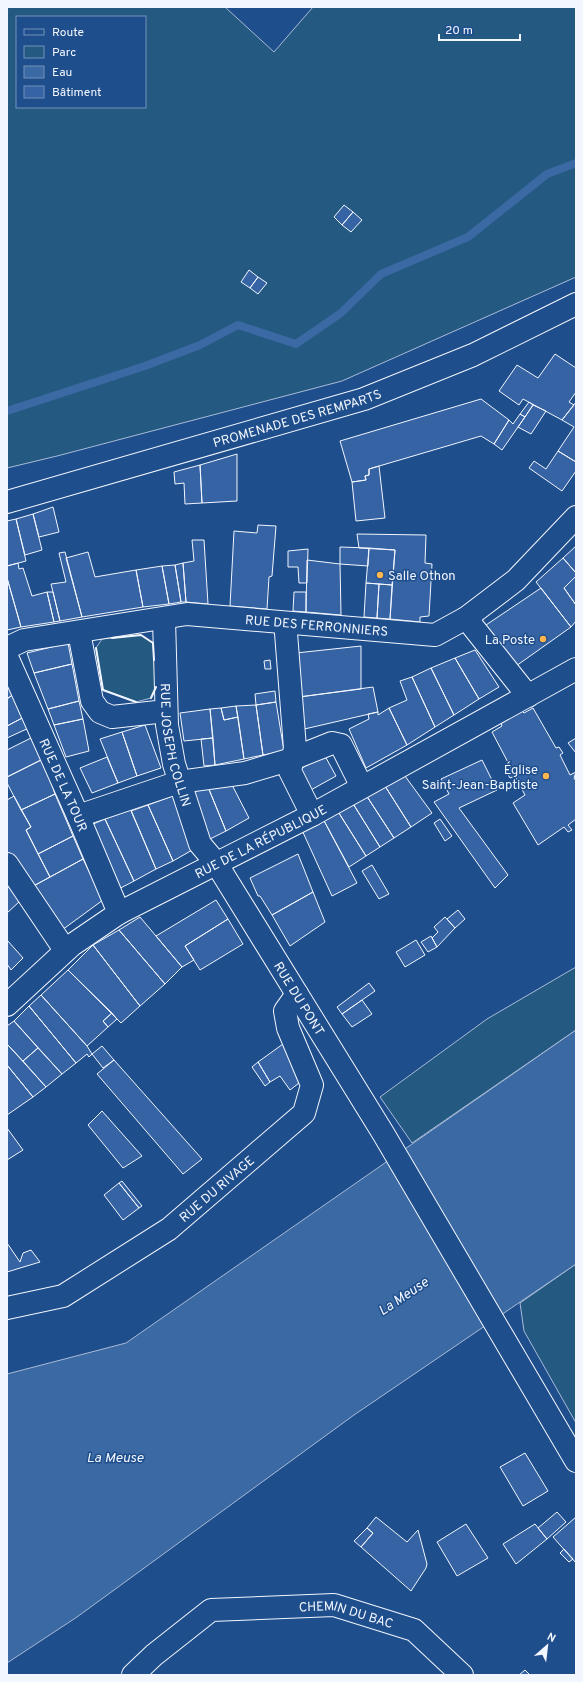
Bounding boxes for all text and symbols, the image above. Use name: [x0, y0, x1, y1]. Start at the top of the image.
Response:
legend: [16, 16, 146, 108]
scale bar: [439, 16, 520, 42]
text: 20 m: [445, 23, 473, 39]
text: Route: [52, 25, 84, 41]
text: Parc: [52, 45, 76, 61]
text: Eau: [52, 65, 72, 81]
text: Bâtiment: [52, 85, 102, 101]
street label: PROMENADE DES REMPARTS: [212, 387, 384, 452]
place label: Salle Othon: [388, 569, 456, 585]
marker: Salle Othon: [375, 570, 385, 580]
street label: RUE DES FERRONNIERS: [244, 613, 389, 641]
place label: La Poste: [485, 633, 535, 649]
marker: La Poste: [538, 634, 548, 644]
street label: RUE JOSEPH COLLIN: [156, 683, 193, 809]
street label: RUE DE LA TOUR: [34, 736, 90, 835]
place label: Église Saint-Jean-Baptiste: [422, 761, 538, 794]
marker: Église Saint-Jean-Baptiste: [541, 771, 551, 781]
street label: RUE DE LA RÉPUBLIQUE: [193, 802, 330, 883]
street label: RUE DU PONT: [269, 960, 327, 1039]
street label: RUE DU RIVAGE: [177, 1153, 258, 1227]
water label: La Meuse: [375, 1274, 433, 1320]
water label: La Meuse: [87, 1450, 144, 1467]
street label: CHEMIN DU BAC: [299, 1599, 395, 1633]
north arrow: [527, 1626, 567, 1666]
text: N: [544, 1630, 558, 1646]

